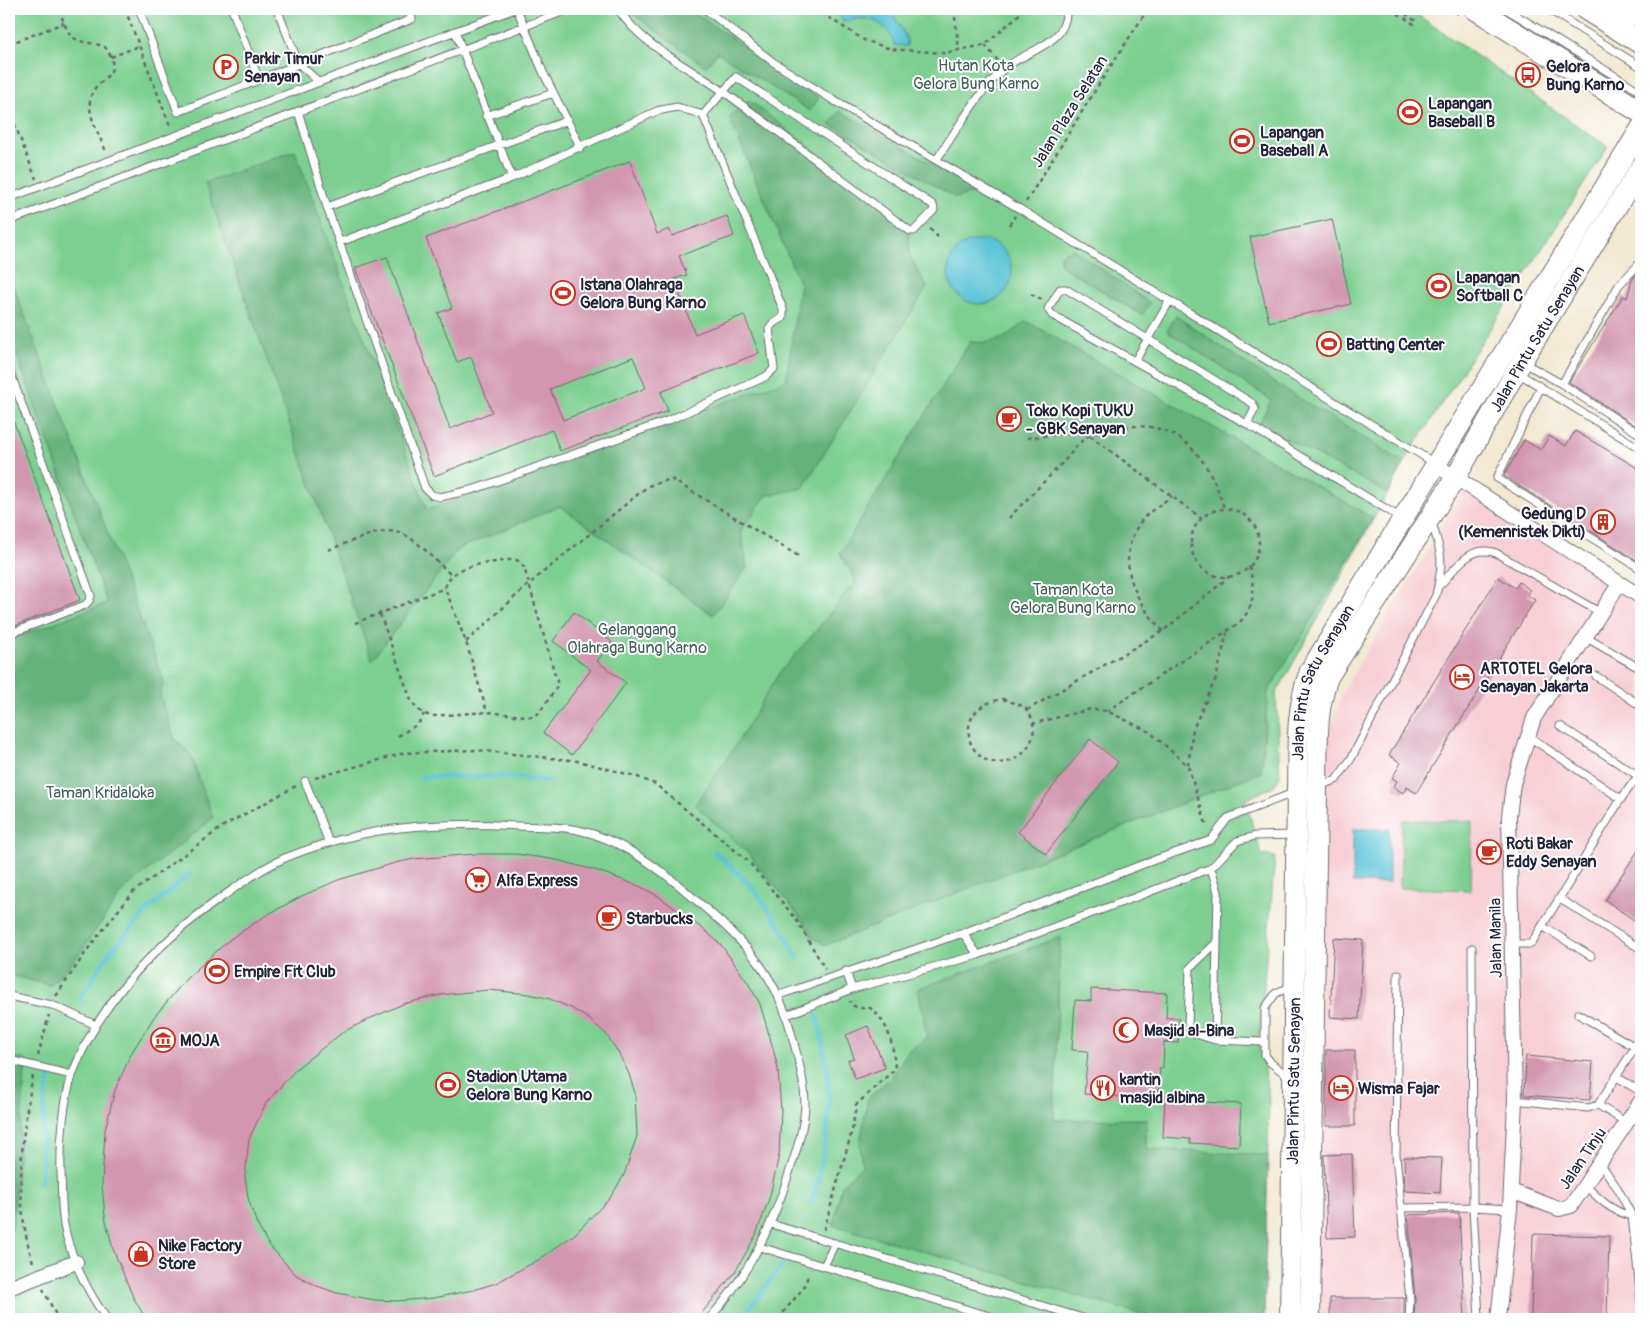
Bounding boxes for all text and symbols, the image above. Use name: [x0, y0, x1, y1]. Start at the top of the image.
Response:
place label: Parkir Timur Senayan: [244, 49, 324, 87]
street label: Jalan Plaza Selatan: [1027, 52, 1112, 171]
parking icon: Parkir Timur Senayan: [213, 54, 239, 80]
park label: Hutan Kota Gelora Bung Karno: [913, 56, 1039, 94]
place label: Gelora Bung Karno: [1546, 57, 1625, 95]
bus stop icon: Gelora Bung Karno: [1515, 62, 1541, 88]
place label: Lapangan Baseball B: [1428, 94, 1495, 132]
sports icon: Lapangan Baseball B: [1397, 99, 1423, 125]
place label: Lapangan Baseball A: [1260, 123, 1329, 161]
sports icon: Lapangan Baseball A: [1229, 128, 1255, 154]
street label: Jalan Pintu Satu Senayan: [1486, 262, 1589, 416]
place label: Lapangan Softball C: [1456, 268, 1523, 306]
sports icon: Lapangan Softball C: [1426, 273, 1452, 299]
place label: Istana Olahraga Gelora Bung Karno: [580, 275, 706, 313]
sports icon: Istana Olahraga Gelora Bung Karno: [550, 280, 576, 306]
sports icon: Batting Center: [1316, 331, 1342, 357]
place label: Batting Center: [1346, 335, 1445, 355]
place label: Toko Kopi TUKU - GBK Senayan: [1025, 401, 1134, 439]
cafe icon: Toko Kopi TUKU - GBK Senayan: [996, 406, 1022, 432]
place label: Gedung D (Kemenristek Dikti): [1458, 504, 1586, 542]
building icon: Gedung D (Kemenristek Dikti): [1590, 509, 1616, 535]
park label: Taman Kota Gelora Bung Karno: [1010, 580, 1136, 618]
street label: Jalan Pintu Satu Senayan: [1288, 601, 1359, 761]
park label: Gelanggang Olahraga Bung Karno: [567, 620, 707, 658]
place label: ARTOTEL Gelora Senayan Jakarta: [1480, 659, 1593, 697]
hotel icon: ARTOTEL Gelora Senayan Jakarta: [1449, 664, 1475, 690]
park label: Taman Kridaloka: [45, 783, 155, 803]
place label: Roti Bakar Eddy Senayan: [1506, 834, 1597, 872]
cafe icon: Roti Bakar Eddy Senayan: [1476, 839, 1502, 865]
supermarket icon: Alfa Express: [465, 867, 491, 893]
place label: Alfa Express: [496, 871, 578, 891]
street label: Jalan Manila: [1485, 898, 1507, 978]
cafe icon: Starbucks: [596, 905, 622, 931]
place label: Starbucks: [626, 909, 694, 929]
sports icon: Empire Fit Club: [204, 958, 230, 984]
place label: Empire Fit Club: [234, 962, 336, 982]
street label: Jalan Pintu Satu Senayan: [1283, 997, 1305, 1165]
mosque icon: Masjid al-Bina: [1113, 1017, 1139, 1043]
place label: Masjid al-Bina: [1144, 1021, 1235, 1041]
museum icon: MOJA: [150, 1027, 176, 1053]
place label: MOJA: [180, 1031, 220, 1051]
place label: Stadion Utama Gelora Bung Karno: [466, 1067, 592, 1105]
place label: kantin masjid albina: [1119, 1070, 1205, 1108]
sports icon: Stadion Utama Gelora Bung Karno: [435, 1072, 461, 1098]
restaurant icon: kantin masjid albina: [1090, 1075, 1116, 1101]
hotel icon: Wisma Fajar: [1328, 1075, 1354, 1101]
place label: Wisma Fajar: [1358, 1079, 1440, 1099]
street label: Jalan Tinju: [1555, 1124, 1611, 1193]
place label: Nike Factory Store: [158, 1236, 242, 1274]
shop icon: Nike Factory Store: [128, 1241, 154, 1267]

